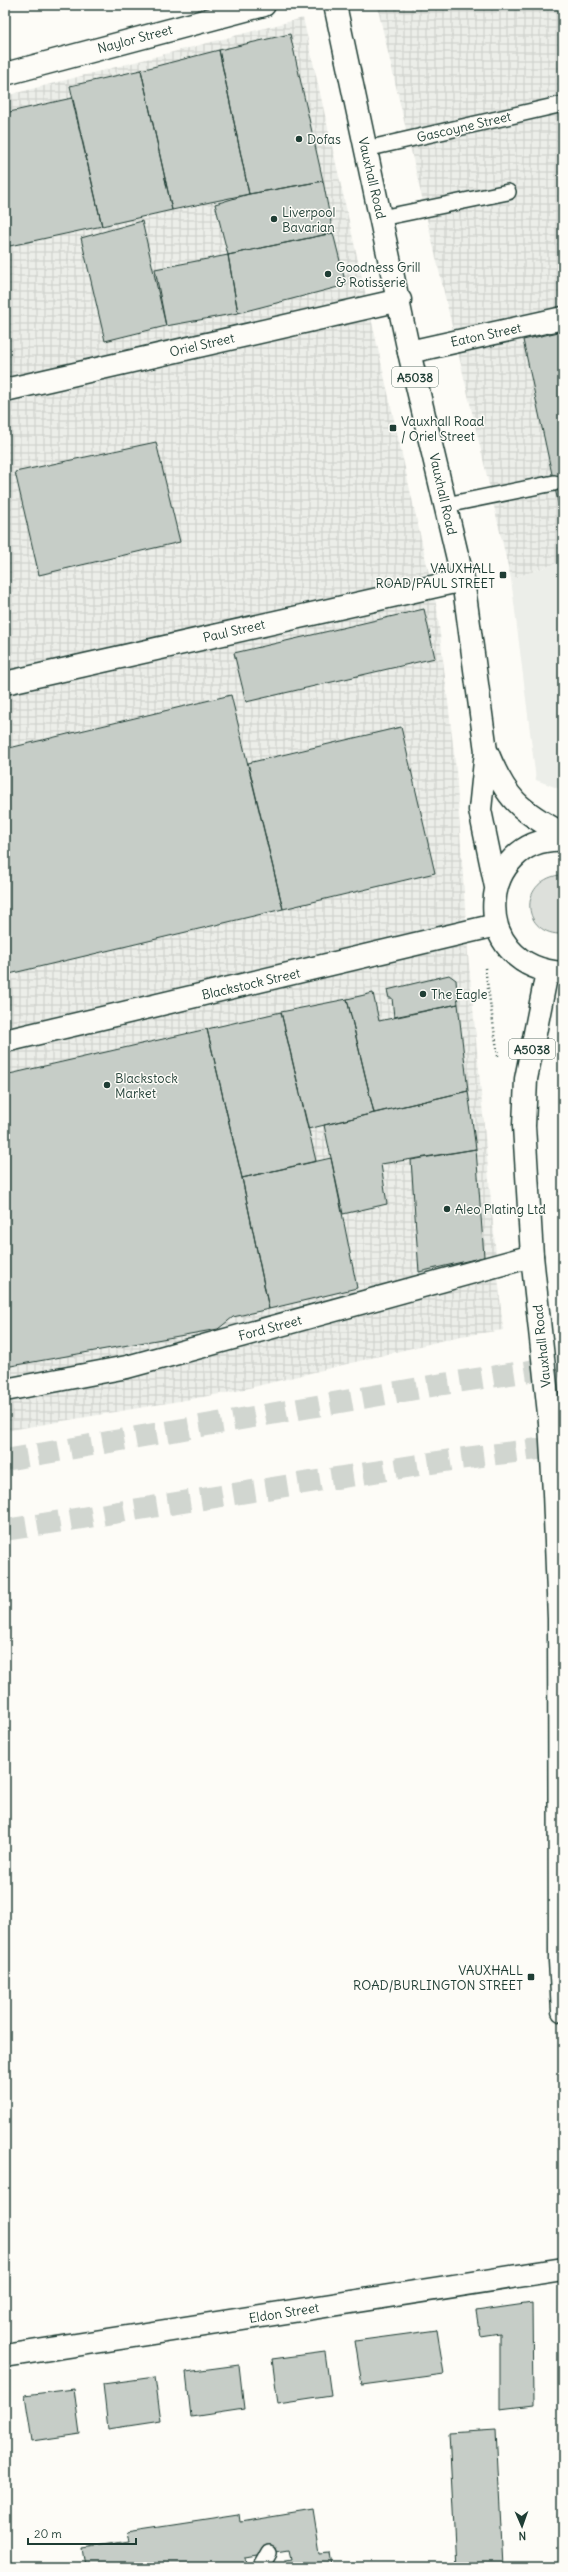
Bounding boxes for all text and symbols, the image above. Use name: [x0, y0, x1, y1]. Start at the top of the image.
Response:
street label: Naylor Street: [96, 21, 175, 57]
street label: Gascoyne Street: [415, 108, 513, 146]
place label: Dofas: [307, 131, 341, 148]
marker: Dofas: [294, 134, 304, 144]
street label: Vauxhall Road: [354, 136, 390, 221]
place label: Liverpool Bavarian: [282, 204, 336, 236]
marker: Liverpool Bavarian: [269, 214, 279, 224]
place label: Goodness Grill & Rotisserie: [336, 259, 421, 291]
marker: Goodness Grill & Rotisserie: [323, 269, 333, 279]
street label: Eaton Street: [449, 319, 524, 351]
street label: Oriel Street: [168, 329, 237, 361]
road number: A5038: [392, 367, 438, 387]
place label: Vauxhall Road / Oriel Street: [401, 413, 485, 445]
marker: Vauxhall Road / Oriel Street: [388, 423, 398, 433]
street label: Vauxhall Road: [425, 452, 461, 537]
place label: VAUXHALL ROAD/PAUL STREET: [375, 560, 495, 592]
marker: VAUXHALL ROAD/PAUL STREET: [498, 570, 508, 580]
street label: Paul Street: [201, 615, 267, 646]
street label: Blackstock Street: [200, 964, 303, 1004]
place label: The Eagle: [431, 986, 487, 1003]
marker: The Eagle: [418, 989, 428, 999]
road number: A5038: [509, 1039, 555, 1059]
place label: Blackstock Market: [115, 1070, 178, 1102]
marker: Blackstock Market: [102, 1080, 112, 1090]
place label: Aleo Plating Ltd: [455, 1201, 546, 1218]
marker: Aleo Plating Ltd: [442, 1204, 452, 1214]
street label: Vauxhall Road: [529, 1303, 555, 1388]
street label: Ford Street: [237, 1311, 304, 1345]
place label: VAUXHALL ROAD/BURLINGTON STREET: [353, 1962, 523, 1994]
marker: VAUXHALL ROAD/BURLINGTON STREET: [526, 1972, 536, 1982]
street label: Eldon Street: [248, 2299, 321, 2327]
north arrow: [502, 2506, 542, 2546]
scale bar: [28, 2520, 136, 2546]
text: 20 m: [34, 2526, 62, 2541]
text: N: [518, 2529, 526, 2543]

